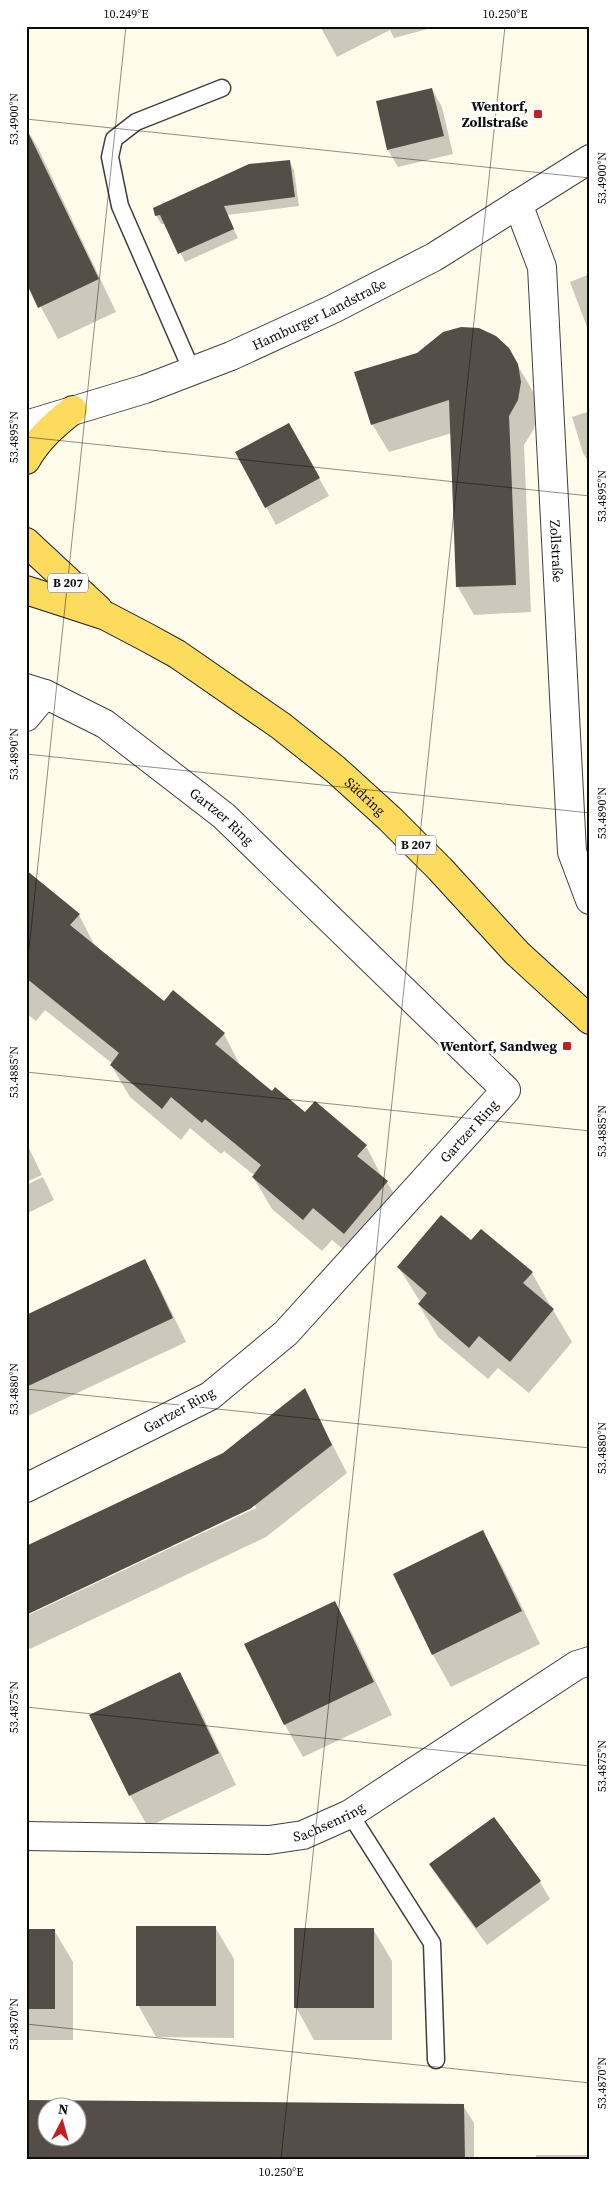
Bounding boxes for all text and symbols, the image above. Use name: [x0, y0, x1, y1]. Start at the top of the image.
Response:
text: 10.249°E: [104, 6, 148, 22]
text: 10.250°E: [483, 6, 527, 22]
text: 53.4900°N: [6, 93, 22, 145]
place label: Wentorf, Zollstraße: [462, 96, 528, 132]
marker: Wentorf, Zollstraße: [532, 108, 544, 120]
text: 53.4900°N: [594, 152, 610, 204]
street label: Hamburger Landstraße: [249, 273, 390, 355]
text: 53.4895°N: [6, 411, 22, 463]
text: 53.4895°N: [594, 470, 610, 522]
street label: Zollstraße: [545, 519, 568, 583]
road number: B 207: [48, 574, 88, 592]
text: 53.4890°N: [6, 728, 22, 780]
street label: Südring: [340, 773, 390, 820]
street label: Gartzer Ring: [185, 783, 258, 850]
text: 53.4890°N: [594, 787, 610, 839]
road number: B 207: [396, 836, 436, 854]
place label: Wentorf, Sandweg: [440, 1036, 557, 1056]
marker: Wentorf, Sandweg: [561, 1040, 573, 1052]
text: 53.4885°N: [6, 1046, 22, 1098]
street label: Gartzer Ring: [435, 1095, 503, 1167]
text: 53.4885°N: [594, 1105, 610, 1157]
text: 53.4880°N: [6, 1363, 22, 1415]
street label: Gartzer Ring: [140, 1382, 218, 1438]
text: 53.4880°N: [594, 1422, 610, 1474]
text: 53.4875°N: [6, 1681, 22, 1733]
text: 53.4875°N: [594, 1740, 610, 1792]
street label: Sachsenring: [292, 1797, 369, 1846]
text: 53.4870°N: [6, 1998, 22, 2050]
text: 53.4870°N: [594, 2057, 610, 2109]
north arrow: [38, 2098, 88, 2148]
text: N: [57, 2099, 69, 2120]
text: 10.250°E: [259, 2164, 303, 2180]

